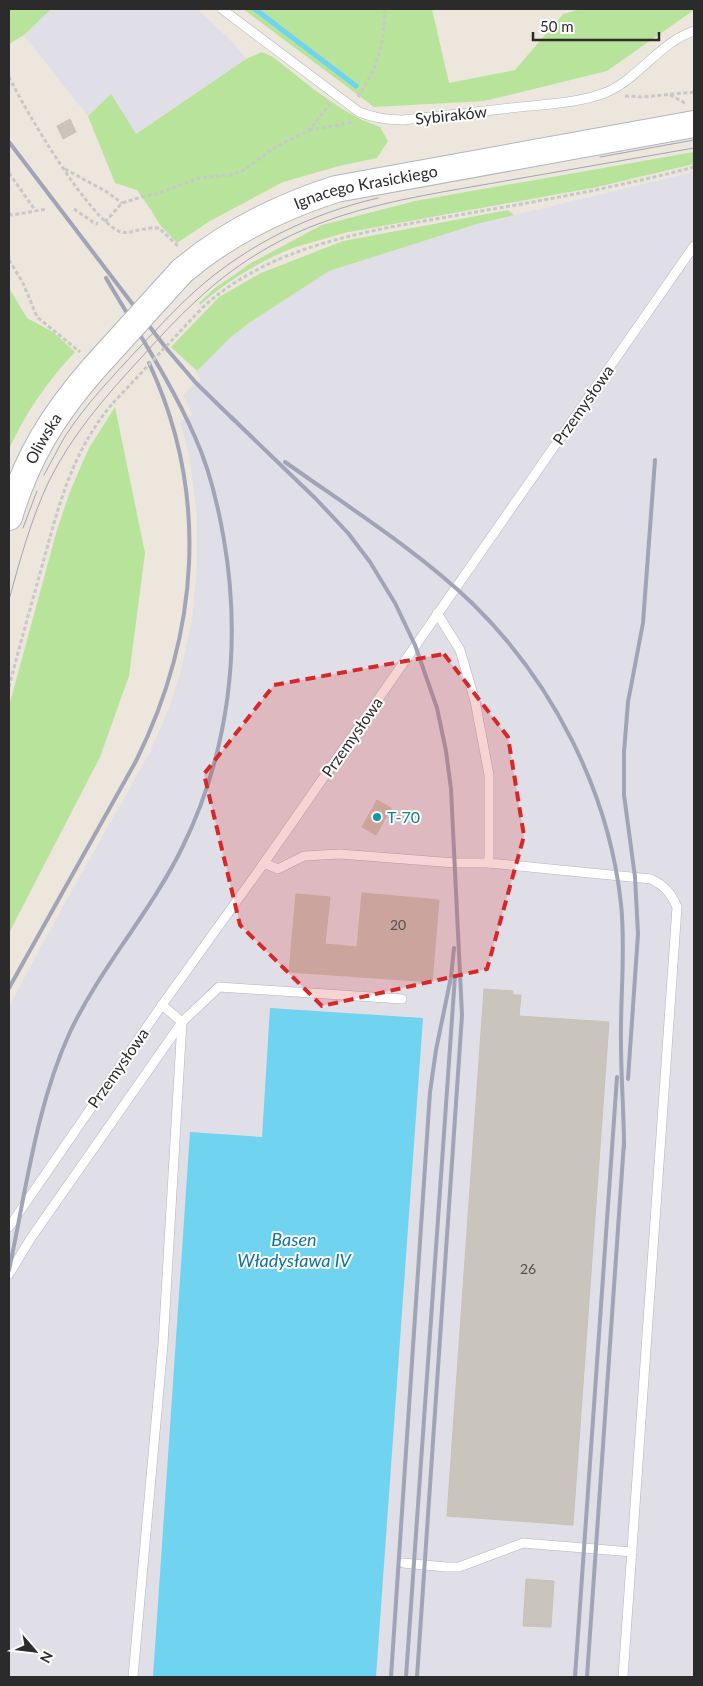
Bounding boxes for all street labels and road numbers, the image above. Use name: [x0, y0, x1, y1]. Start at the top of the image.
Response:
street label: Sybiraków: [414, 101, 488, 128]
street label: Ignacego Krasickiego: [291, 161, 439, 212]
street label: Przemysłowa: [548, 361, 617, 448]
street label: Oliwska: [21, 409, 65, 467]
street label: Przemysłowa: [317, 693, 386, 780]
street label: Przemysłowa: [83, 1024, 152, 1111]

